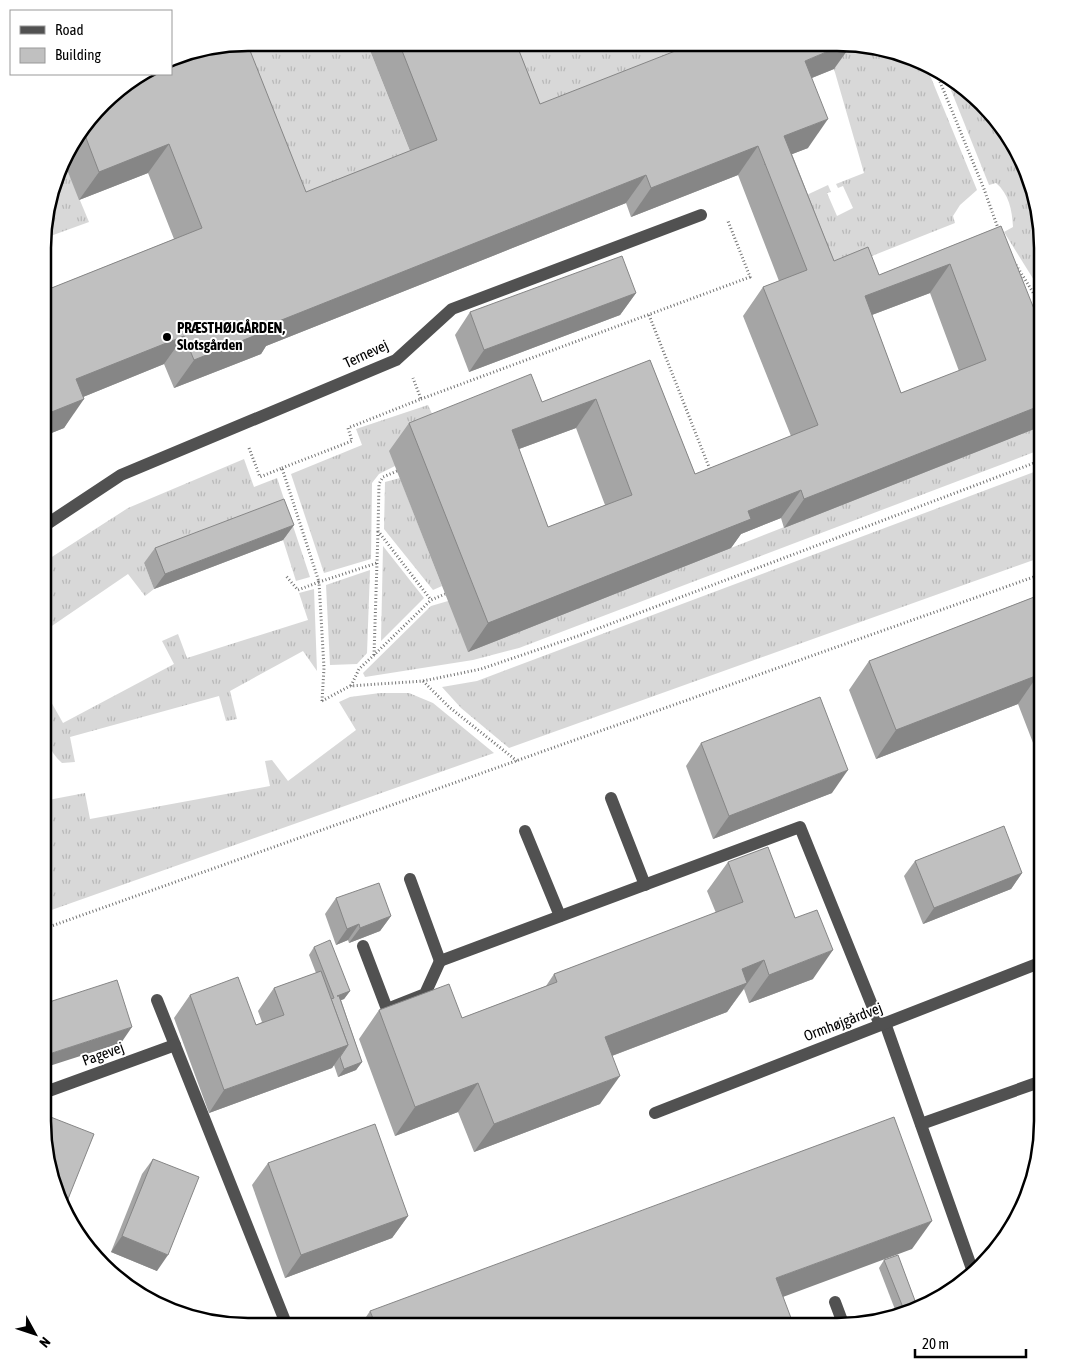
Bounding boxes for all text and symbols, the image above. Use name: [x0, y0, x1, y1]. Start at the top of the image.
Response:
legend: [10, 10, 172, 75]
text: Road: [55, 21, 84, 38]
text: Building: [55, 46, 101, 63]
place label: PRÆSTHØJGÅRDEN, Slotsgården: [177, 319, 285, 353]
marker: PRÆSTHØJGÅRDEN, Slotsgården: [161, 331, 173, 343]
street label: Ternevej: [341, 336, 391, 371]
street label: Ormhøjgårdvej: [801, 999, 884, 1044]
street label: Pagevej: [80, 1038, 126, 1069]
north arrow: [10, 1309, 60, 1359]
scale bar: [915, 1326, 1026, 1358]
text: N: [36, 1334, 54, 1351]
text: 20 m: [922, 1335, 949, 1352]

